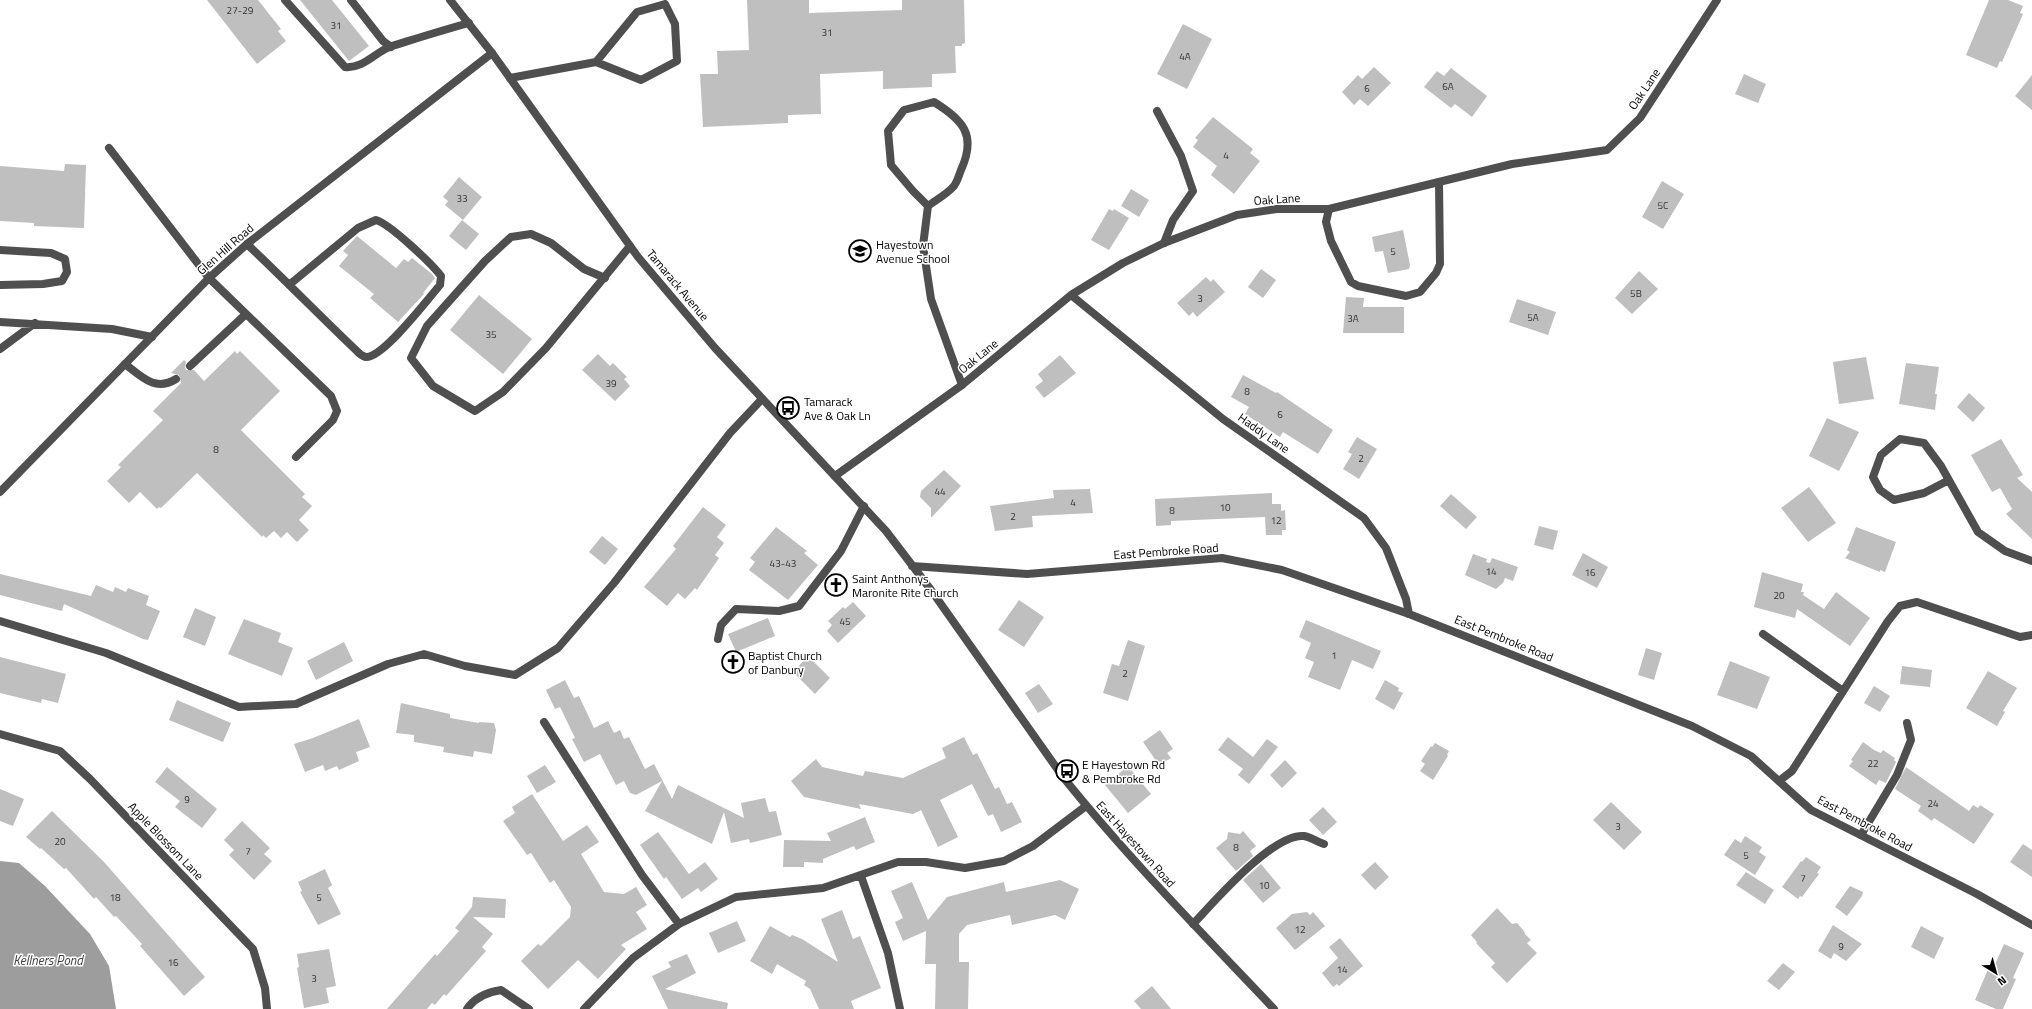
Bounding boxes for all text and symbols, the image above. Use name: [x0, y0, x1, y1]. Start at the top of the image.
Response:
house number: 27-29: [227, 3, 254, 18]
house number: 31: [330, 18, 342, 33]
house number: 31: [821, 25, 833, 40]
house number: 4A: [1179, 49, 1191, 64]
street label: Oak Lane: [1623, 64, 1665, 114]
house number: 6A: [1442, 79, 1454, 94]
house number: 6: [1364, 81, 1370, 96]
house number: 4: [1223, 148, 1229, 163]
street label: Oak Lane: [1253, 188, 1301, 210]
house number: 33: [456, 191, 468, 206]
house number: 5C: [1657, 198, 1669, 213]
street label: Glen Hill Road: [192, 219, 258, 279]
place label: Hayestown Avenue School: [876, 235, 950, 268]
school or university icon: Hayestown Avenue School: [847, 238, 873, 264]
house number: 5: [1390, 244, 1396, 259]
street label: Tamarack Avenue: [642, 245, 714, 325]
house number: 5B: [1630, 286, 1642, 301]
house number: 3: [1197, 291, 1203, 306]
house number: 5A: [1527, 310, 1539, 325]
house number: 3A: [1347, 311, 1359, 326]
house number: 35: [485, 327, 497, 342]
street label: Oak Lane: [954, 334, 1002, 378]
house number: 39: [605, 376, 617, 391]
house number: 8: [1244, 384, 1250, 399]
place label: Tamarack Ave & Oak Ln: [804, 392, 871, 425]
bus stop icon: Tamarack Ave & Oak Ln: [775, 395, 801, 421]
house number: 6: [1277, 407, 1283, 422]
street label: Haddy Lane: [1234, 408, 1294, 458]
house number: 8: [213, 442, 219, 457]
house number: 2: [1358, 451, 1364, 466]
house number: 44: [934, 484, 946, 499]
house number: 4: [1070, 495, 1076, 510]
house number: 10: [1219, 500, 1231, 515]
house number: 8: [1169, 503, 1175, 518]
house number: 2: [1010, 509, 1016, 524]
house number: 12: [1270, 513, 1282, 528]
street label: East Pembroke Road: [1113, 538, 1219, 564]
house number: 43-43: [770, 556, 796, 571]
house number: 14: [1485, 564, 1497, 579]
house number: 16: [1584, 565, 1596, 580]
place label: Saint Anthonys Maronite Rite Church: [852, 569, 958, 602]
church icon: Saint Anthonys Maronite Rite Church: [823, 572, 849, 598]
house number: 20: [1773, 588, 1785, 603]
street label: East Pembroke Road: [1452, 609, 1556, 667]
house number: 45: [839, 614, 851, 629]
place label: Baptist Church of Danbury: [748, 646, 822, 679]
house number: 1: [1331, 648, 1337, 663]
church icon: Baptist Church of Danbury: [720, 649, 746, 675]
house number: 2: [1122, 666, 1128, 681]
place label: E Hayestown Rd & Pembroke Rd: [1082, 755, 1165, 788]
house number: 22: [1867, 756, 1879, 771]
bus stop icon: E Hayestown Rd & Pembroke Rd: [1054, 758, 1080, 784]
street label: East Pembroke Road: [1814, 790, 1916, 856]
house number: 9: [184, 792, 190, 807]
street label: East Hayestown Road: [1092, 796, 1180, 892]
house number: 24: [1927, 796, 1939, 811]
street label: Apple Blossom Lane: [124, 798, 208, 884]
house number: 3: [1615, 819, 1621, 834]
house number: 20: [54, 834, 66, 849]
house number: 8: [1233, 840, 1239, 855]
house number: 7: [245, 844, 251, 859]
house number: 5: [1743, 848, 1749, 863]
house number: 7: [1800, 871, 1806, 886]
house number: 10: [1258, 878, 1270, 893]
house number: 18: [109, 890, 121, 905]
house number: 5: [316, 890, 322, 905]
house number: 12: [1294, 922, 1306, 937]
house number: 9: [1838, 939, 1844, 954]
water label: Kellners Pond: [13, 950, 84, 970]
north arrow: [1976, 953, 2016, 993]
house number: 16: [167, 955, 179, 970]
house number: 14: [1336, 962, 1348, 977]
house number: 3: [311, 971, 317, 986]
text: N: [1994, 972, 2010, 990]

